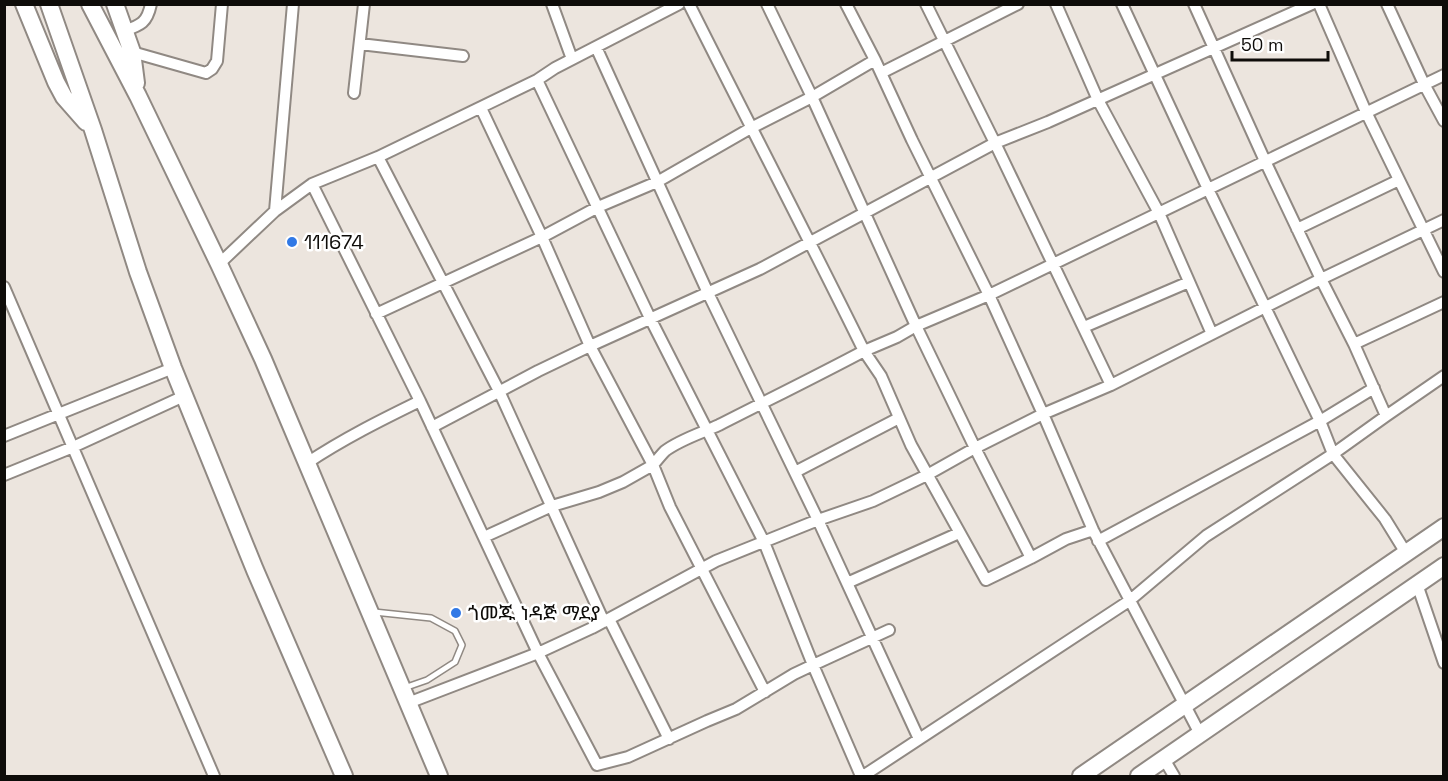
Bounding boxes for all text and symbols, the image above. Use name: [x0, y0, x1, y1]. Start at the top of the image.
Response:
scale bar: [1232, 24, 1328, 62]
text: 50 m: [1241, 33, 1283, 56]
place label: 111674: [304, 229, 364, 255]
marker: 111674: [285, 235, 299, 249]
place label: ጎመጁ ነዳጅ ማደያ: [468, 600, 600, 626]
marker: ጎመጁ ነዳጅ ማደያ: [449, 606, 463, 620]

